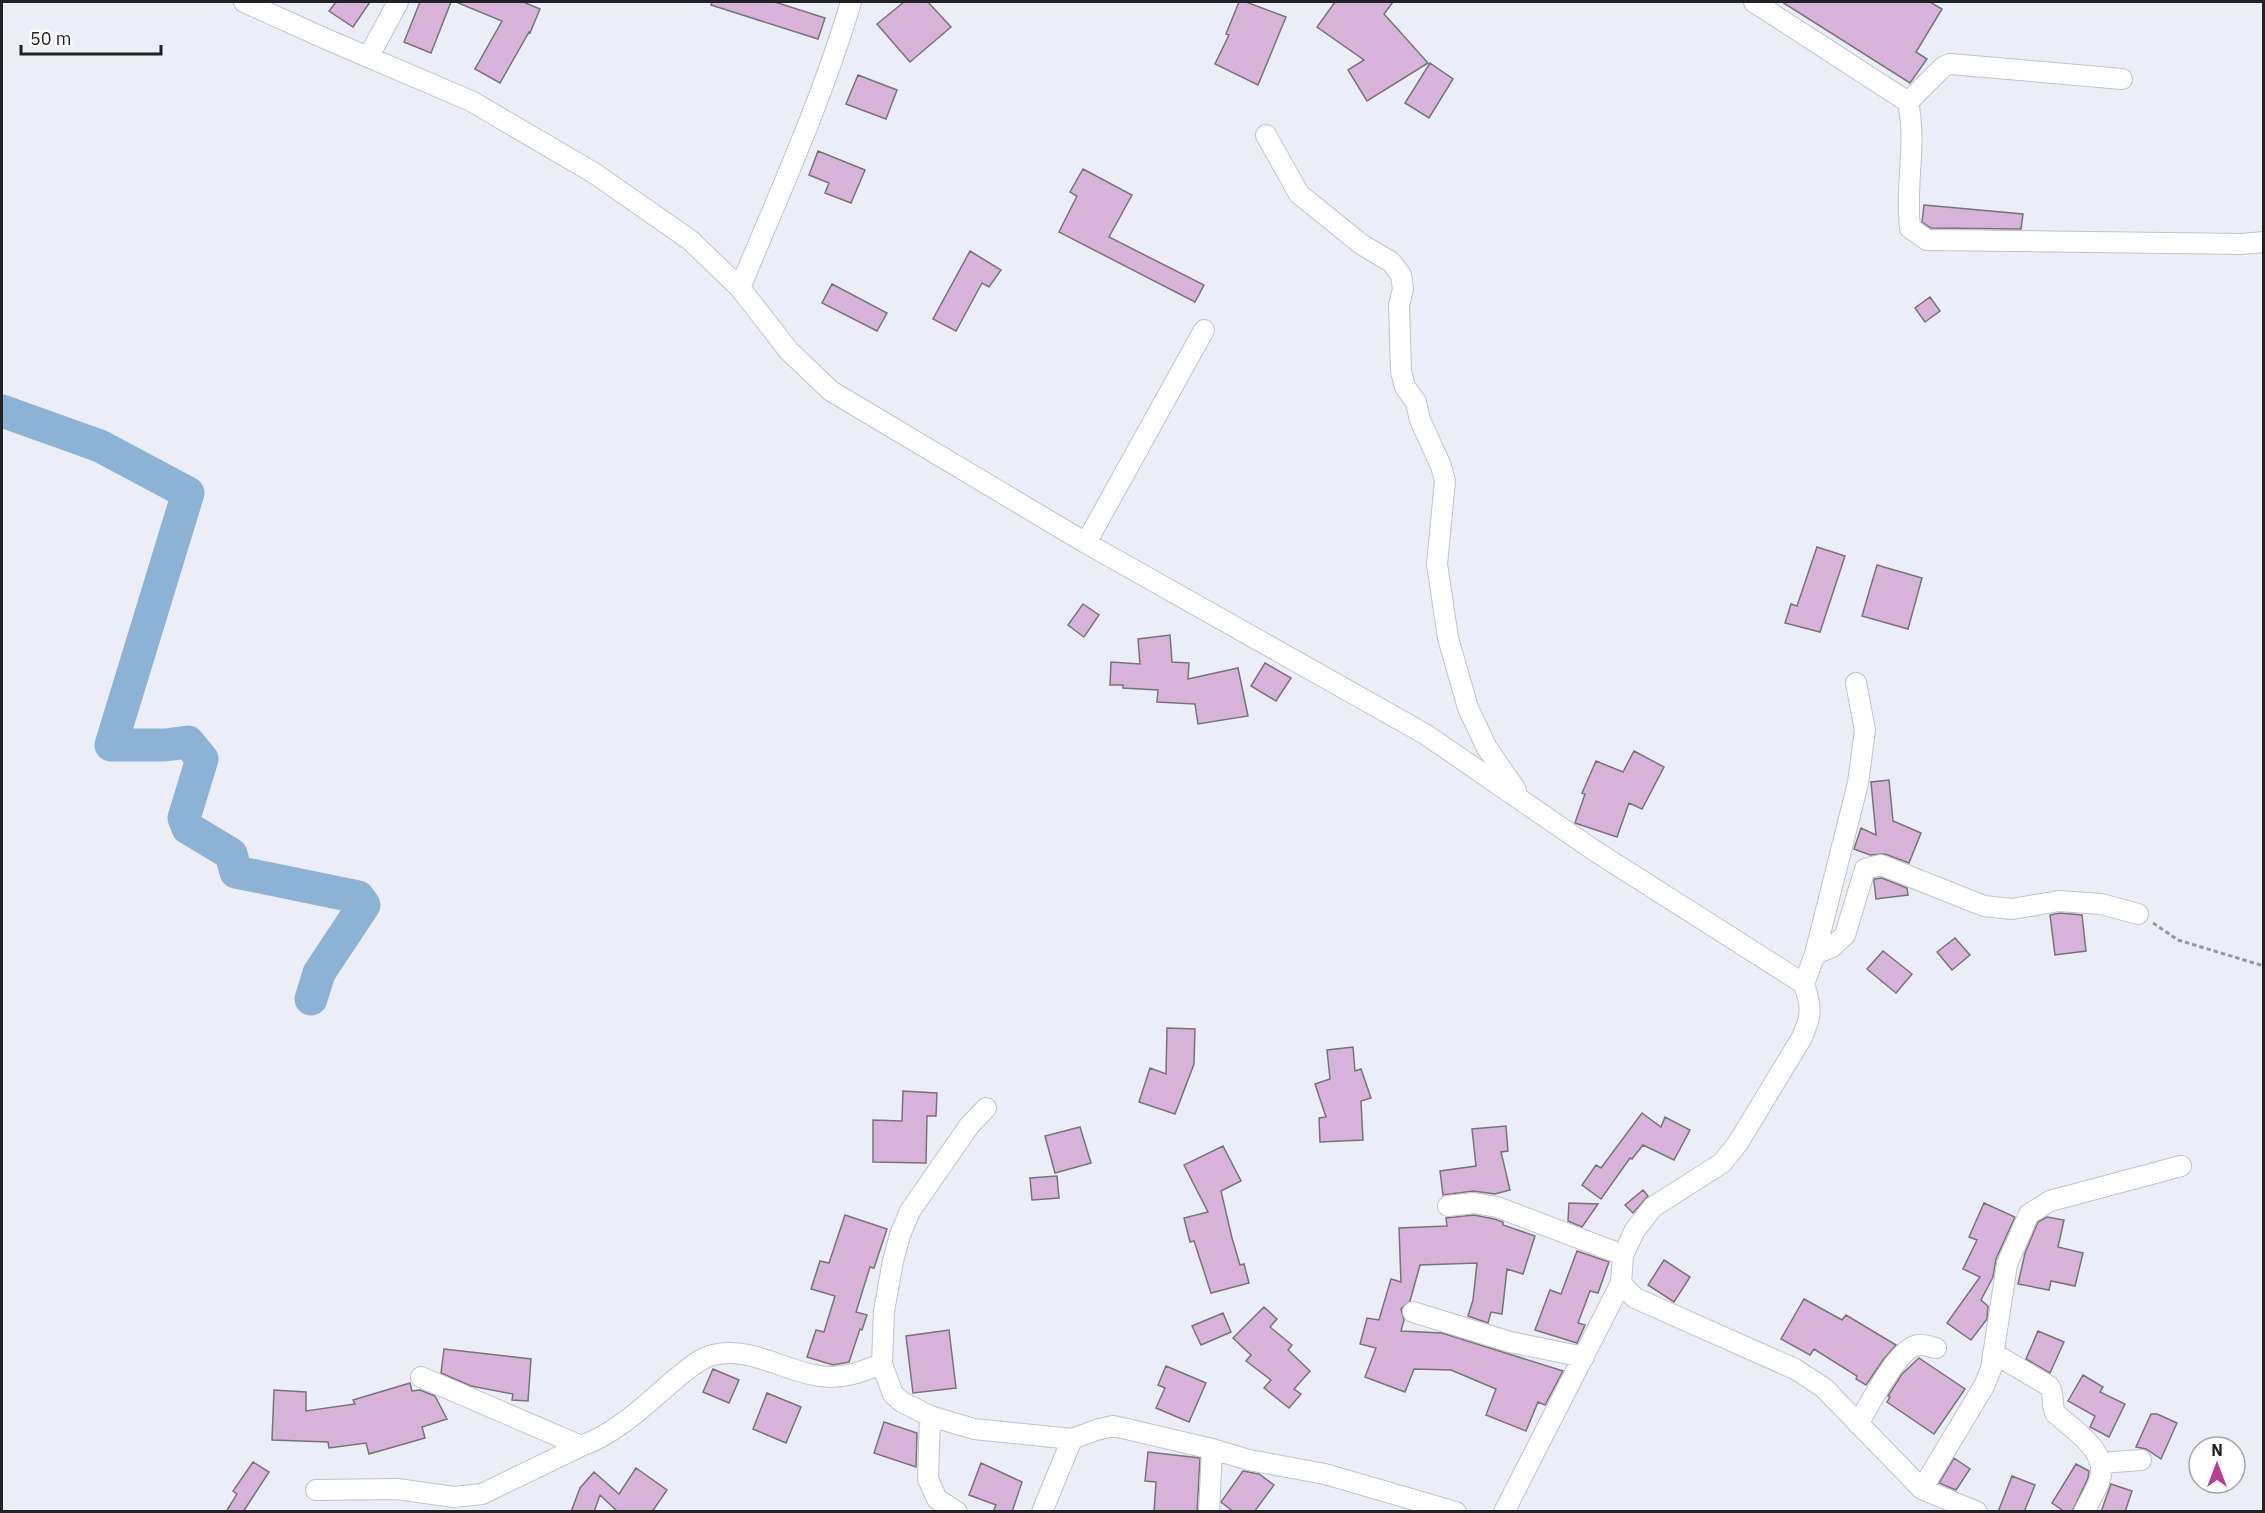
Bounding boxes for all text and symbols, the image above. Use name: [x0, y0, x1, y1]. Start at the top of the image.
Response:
scale bar: [21, 18, 160, 56]
text: 50 m: [30, 27, 72, 50]
north arrow: [2187, 1435, 2247, 1495]
text: N: [2211, 1440, 2223, 1460]

